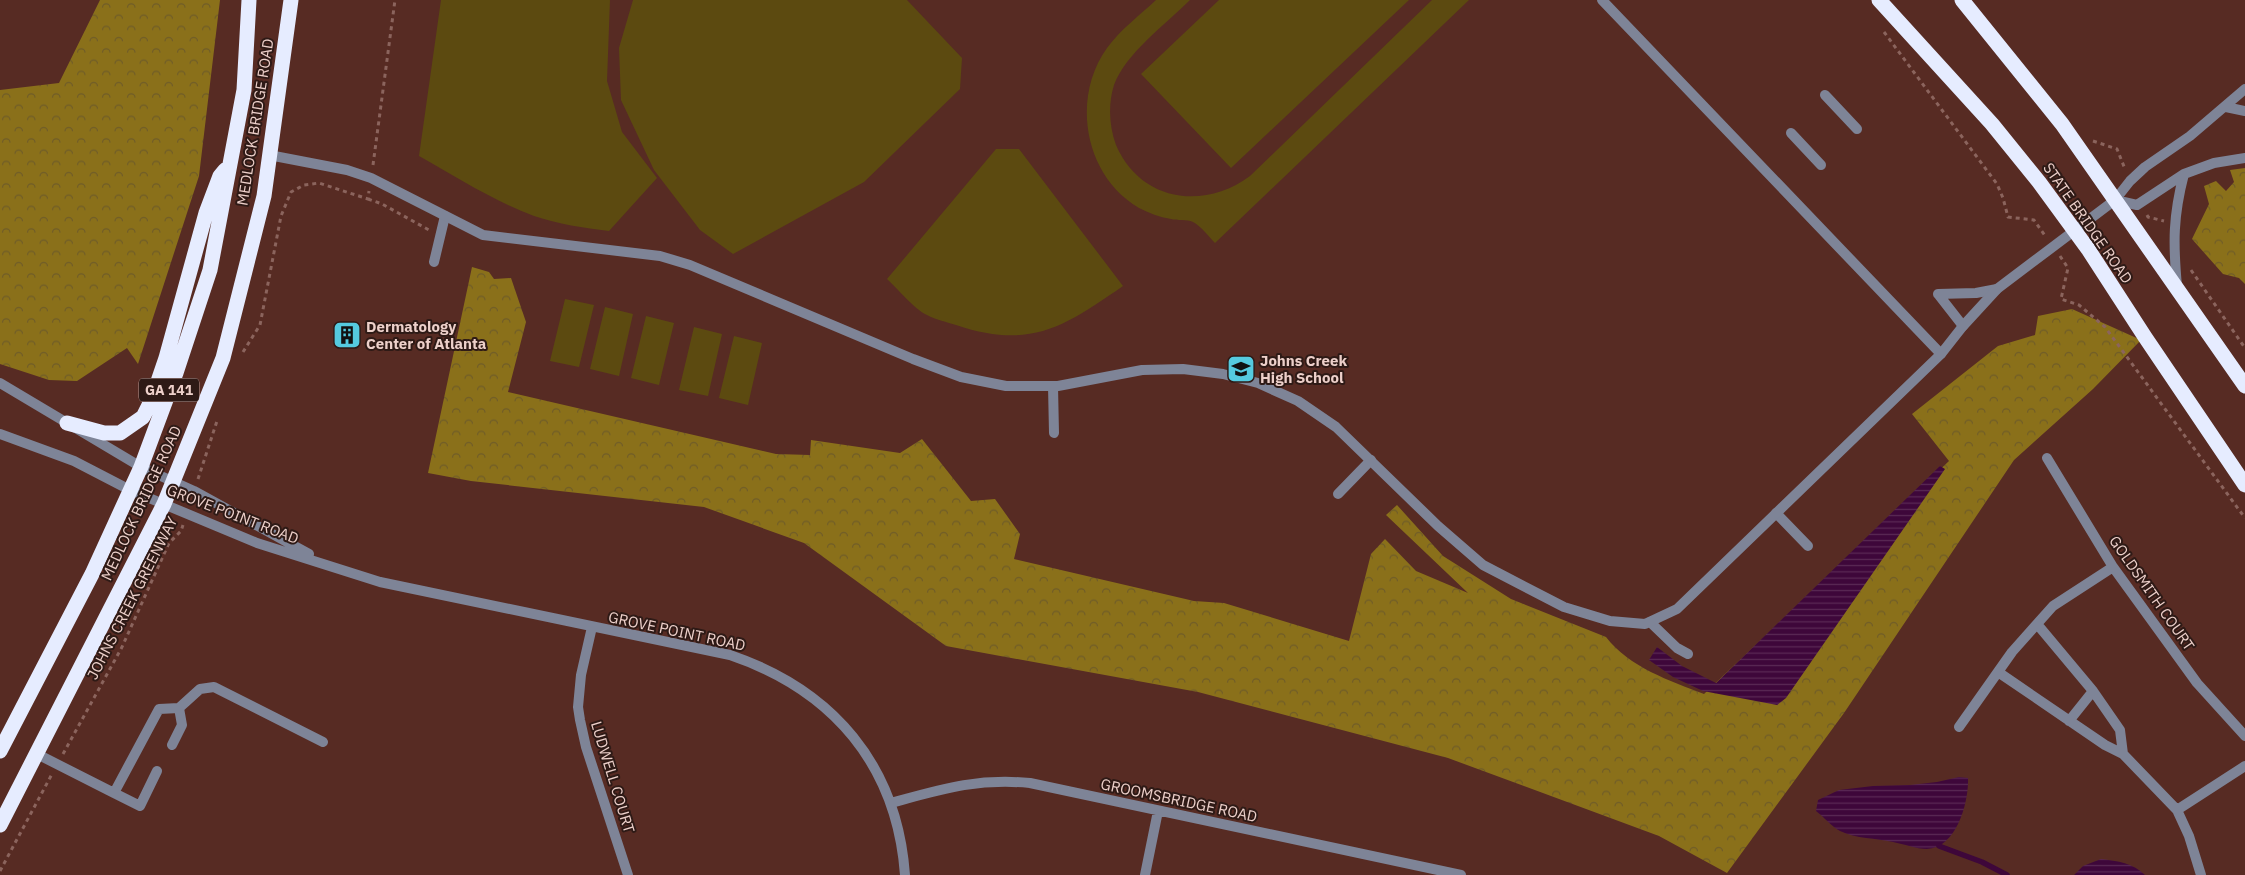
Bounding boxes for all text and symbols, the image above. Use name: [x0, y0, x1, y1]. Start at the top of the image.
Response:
street label: MEDLOCK BRIDGE ROAD: [232, 37, 278, 207]
street label: STATE BRIDGE ROAD: [2039, 159, 2137, 287]
place label: Dermatology Center of Atlanta: [366, 317, 487, 353]
building icon: Dermatology Center of Atlanta: [332, 320, 362, 350]
place label: Johns Creek High School: [1260, 351, 1347, 387]
school or university icon: Johns Creek High School: [1226, 354, 1256, 384]
road number: GA 141: [139, 378, 199, 402]
street label: MEDLOCK BRIDGE ROAD: [97, 423, 185, 583]
street label: GROVE POINT ROAD: [164, 480, 302, 548]
street label: JOHNS CREEK GREENWAY: [83, 513, 181, 683]
street label: GOLDSMITH COURT: [2105, 532, 2199, 654]
street label: GROVE POINT ROAD: [607, 607, 747, 655]
street label: LUDWELL COURT: [587, 719, 639, 836]
street label: GROOMSBRIDGE ROAD: [1099, 774, 1259, 826]

